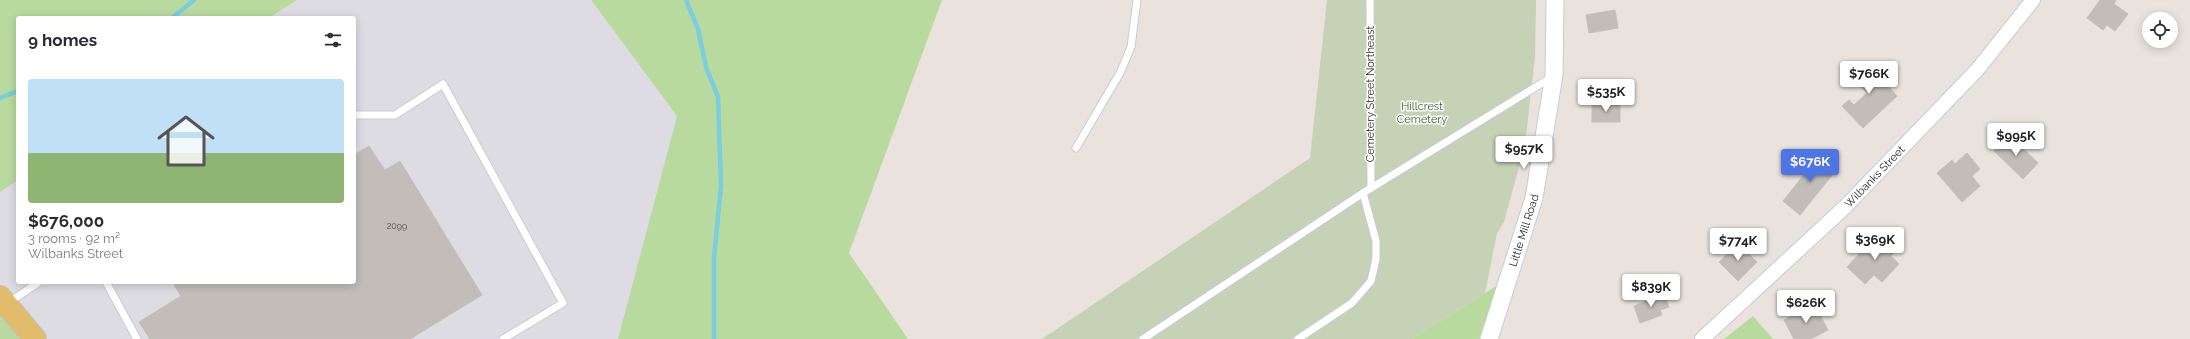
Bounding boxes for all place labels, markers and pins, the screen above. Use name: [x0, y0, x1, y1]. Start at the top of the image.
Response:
pin: $766K: [1841, 61, 1897, 95]
pin: $535K: [1578, 79, 1634, 113]
pin: $995K: [1988, 123, 2044, 157]
pin: $957K: [1496, 136, 1552, 170]
pin: $676K: [1782, 149, 1838, 183]
pin: $369K: [1847, 227, 1903, 261]
pin: $774K: [1710, 228, 1766, 262]
pin: $839K: [1623, 274, 1679, 308]
pin: $626K: [1778, 290, 1834, 324]

